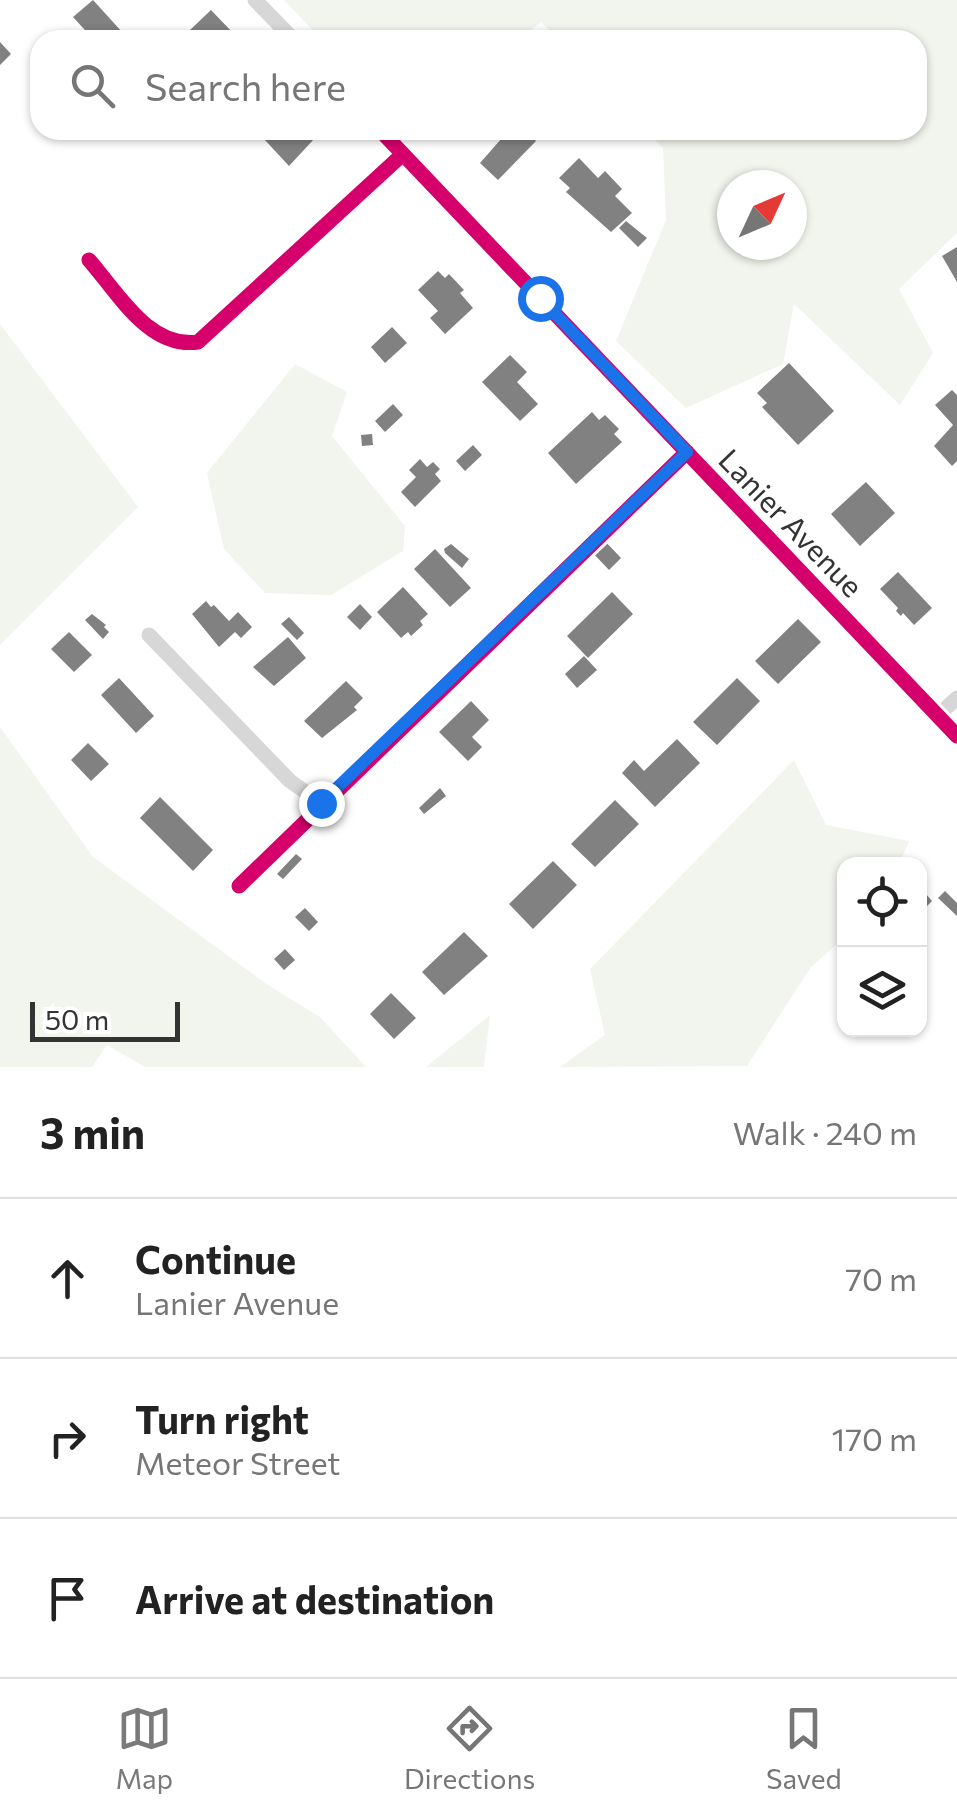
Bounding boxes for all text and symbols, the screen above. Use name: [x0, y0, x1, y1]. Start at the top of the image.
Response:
search box: [30, 30, 927, 140]
icon: search: [65, 58, 120, 113]
text: Search here: [145, 62, 346, 109]
north arrow: [717, 170, 807, 260]
route start: [518, 276, 564, 322]
street label: Lanier Avenue: [712, 440, 872, 604]
route end: [299, 781, 345, 827]
map controls: [837, 857, 927, 1037]
button: locate: [837, 857, 927, 947]
button: layers: [837, 947, 927, 1037]
scale bar: [30, 997, 180, 1042]
text: 50 m: [45, 1002, 109, 1036]
text: 3 min: [40, 1106, 145, 1158]
text: Walk · 240 m: [733, 1112, 917, 1152]
text: Continue: [135, 1235, 296, 1282]
icon: ahead: [40, 1251, 95, 1306]
text: 70 m: [845, 1258, 917, 1298]
text: Lanier Avenue: [135, 1282, 339, 1322]
text: Turn right: [135, 1395, 309, 1442]
icon: right: [40, 1411, 95, 1466]
text: 170 m: [832, 1418, 917, 1458]
text: Meteor Street: [135, 1442, 340, 1482]
icon: arrive: [40, 1571, 95, 1626]
text: Arrive at destination: [135, 1575, 494, 1622]
tab: Map: [115, 1701, 173, 1795]
tab: Directions: [404, 1701, 535, 1795]
tab: Saved: [766, 1701, 842, 1795]

